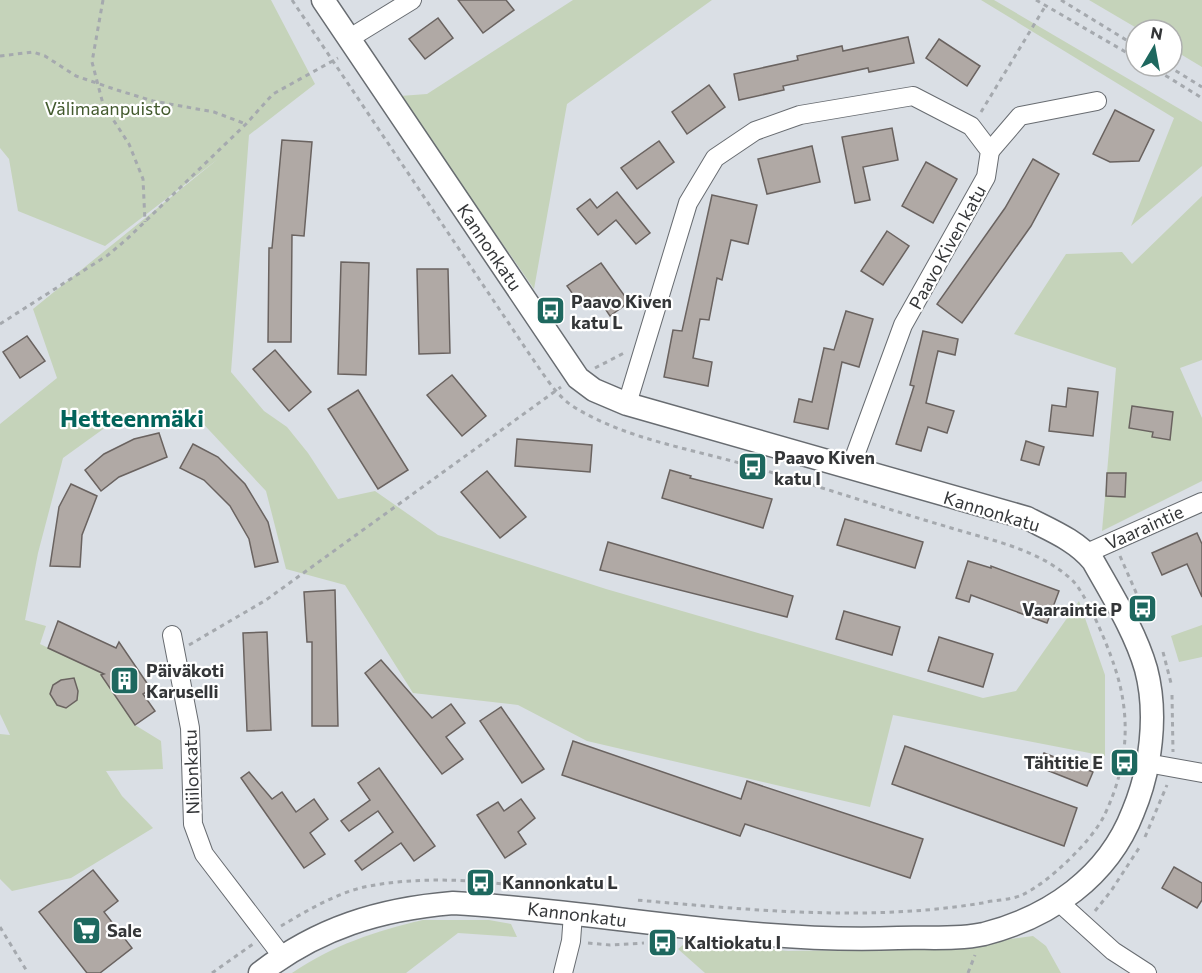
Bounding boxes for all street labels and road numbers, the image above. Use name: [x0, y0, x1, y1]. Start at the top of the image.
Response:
street label: Paavo Kiven katu: [904, 181, 990, 313]
street label: Kannonkatu: [453, 199, 527, 295]
street label: Kannonkatu: [941, 486, 1043, 536]
street label: Vaaraintie: [1102, 500, 1186, 554]
street label: Niilonkatu: [179, 729, 203, 815]
street label: Kannonkatu: [526, 897, 628, 931]

